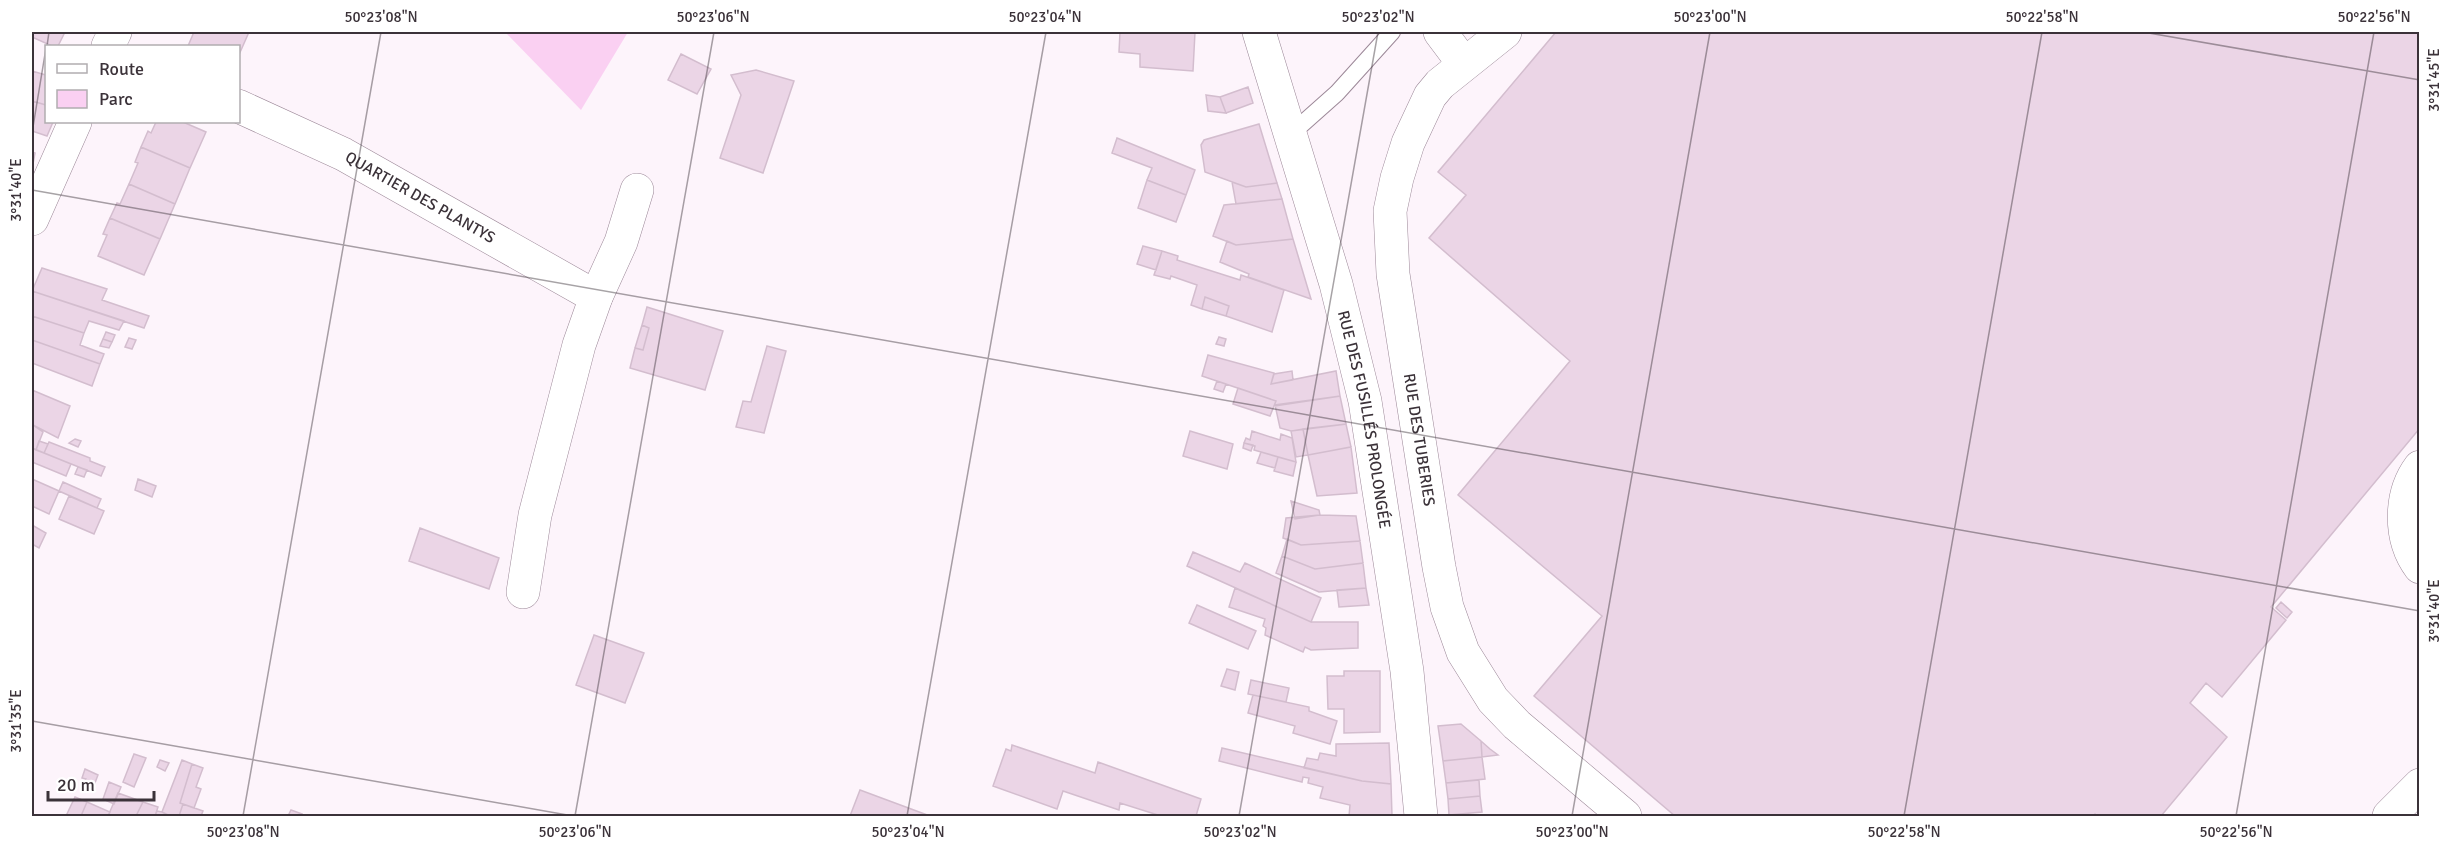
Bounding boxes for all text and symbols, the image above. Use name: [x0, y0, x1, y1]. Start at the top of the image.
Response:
text: 50°23'08"N: [344, 8, 418, 26]
text: 50°23'06"N: [676, 8, 750, 26]
text: 50°23'04"N: [1008, 8, 1082, 26]
text: 50°23'02"N: [1341, 8, 1415, 26]
text: 50°23'00"N: [1673, 8, 1747, 26]
text: 50°22'58"N: [2005, 8, 2079, 26]
text: 50°22'56"N: [2337, 8, 2411, 26]
legend: [45, 45, 240, 123]
text: 3°31'45"E: [2425, 48, 2443, 112]
text: Route: [99, 58, 144, 80]
text: Parc: [99, 88, 133, 110]
street label: QUARTIER DES PLANTYS: [342, 147, 499, 248]
text: 3°31'40"E: [7, 158, 25, 222]
street label: RUE DES FUSILLÉS PROLONGÉE: [1333, 308, 1395, 530]
street label: RUE DES TUBERIES: [1399, 372, 1439, 508]
text: 3°31'40"E: [2425, 579, 2443, 643]
text: 3°31'35"E: [7, 689, 25, 753]
scale bar: [48, 764, 154, 802]
text: 20 m: [57, 774, 95, 796]
text: 50°23'08"N: [206, 823, 280, 841]
text: 50°23'06"N: [538, 823, 612, 841]
text: 50°23'04"N: [871, 823, 945, 841]
text: 50°23'02"N: [1203, 823, 1277, 841]
text: 50°23'00"N: [1535, 823, 1609, 841]
text: 50°22'58"N: [1867, 823, 1941, 841]
text: 50°22'56"N: [2199, 823, 2273, 841]

